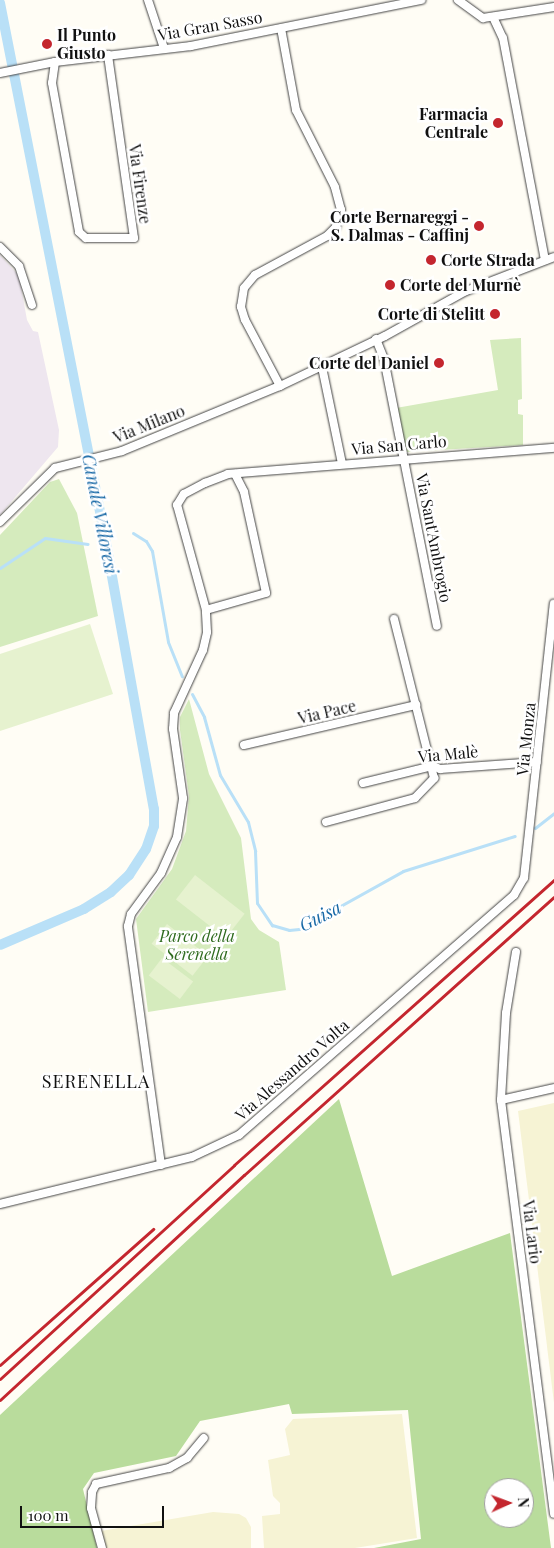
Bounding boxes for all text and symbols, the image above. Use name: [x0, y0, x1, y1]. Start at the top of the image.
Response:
street label: Via Gran Sasso: [156, 7, 264, 45]
place label: Il Punto Giusto: [57, 25, 116, 63]
marker: Il Punto Giusto: [41, 38, 53, 50]
place label: Farmacia Centrale: [419, 104, 488, 142]
marker: Farmacia Centrale: [492, 117, 504, 129]
street label: Via Firenze: [125, 143, 155, 225]
place label: Corte Bernareggi - S. Dalmas - Caffinj: [330, 207, 469, 245]
marker: Corte Bernareggi - S. Dalmas - Caffinj: [473, 220, 485, 232]
place label: Corte Strada: [441, 250, 535, 270]
marker: Corte Strada: [425, 254, 437, 266]
place label: Corte del Murnè: [400, 275, 521, 295]
marker: Corte del Murnè: [384, 279, 396, 291]
place label: Corte di Stelitt: [378, 304, 485, 324]
marker: Corte di Stelitt: [489, 308, 501, 320]
place label: Corte del Daniel: [309, 353, 429, 373]
marker: Corte del Daniel: [433, 357, 445, 369]
street label: Via Milano: [110, 401, 188, 447]
street label: Via San Carlo: [351, 431, 447, 459]
water label: Canale Villoresi: [78, 452, 122, 576]
street label: Via Sant'Ambrogio: [412, 472, 456, 604]
street label: Via Pace: [296, 696, 358, 728]
street label: Via Monza: [513, 701, 539, 777]
street label: Via Malè: [417, 742, 479, 766]
water label: Guisa: [295, 896, 345, 936]
park label: Parco della Serenella: [159, 926, 235, 964]
street label: Via Alessandro Volta: [231, 1015, 353, 1125]
district label: SERENELLA: [41, 1070, 151, 1092]
street label: Via Lario: [519, 1199, 545, 1265]
north arrow: [484, 1478, 534, 1528]
scale bar: [22, 1496, 166, 1528]
text: N: [514, 1497, 533, 1508]
text: 100 m: [28, 1505, 69, 1525]

